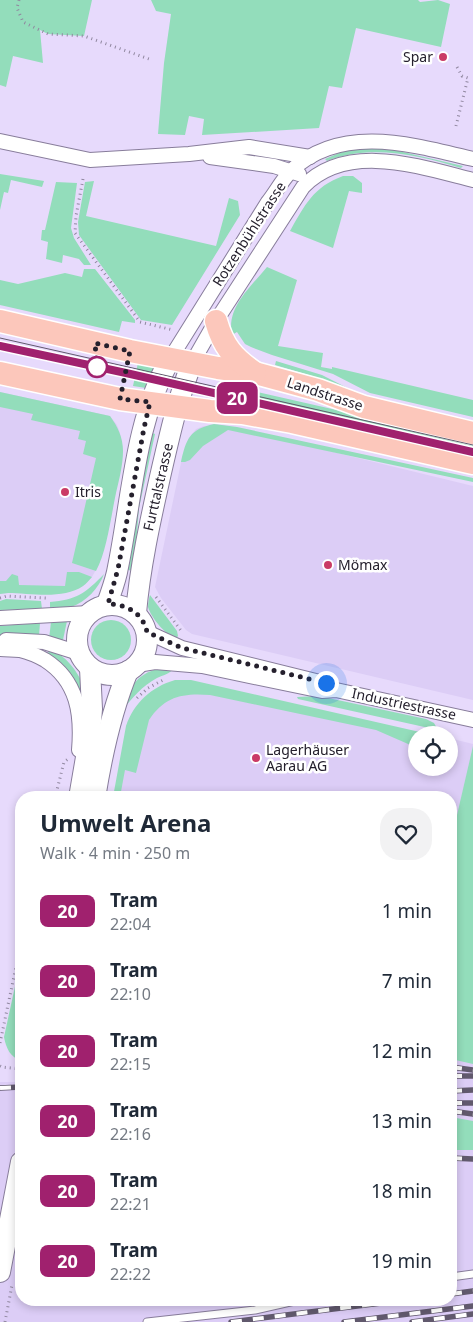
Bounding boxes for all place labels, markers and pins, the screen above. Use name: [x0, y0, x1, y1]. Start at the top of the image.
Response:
place label: Spar: [403, 47, 433, 66]
marker: Spar: [437, 51, 449, 63]
unlabelled marker: [86, 356, 108, 378]
place label: Itris: [75, 482, 101, 501]
marker: Itris: [59, 486, 71, 498]
place label: Mömax: [338, 555, 388, 574]
marker: Mömax: [322, 559, 334, 571]
place label: Lagerhäuser Aarau AG: [266, 740, 349, 775]
marker: Lagerhäuser Aarau AG: [250, 752, 262, 764]

